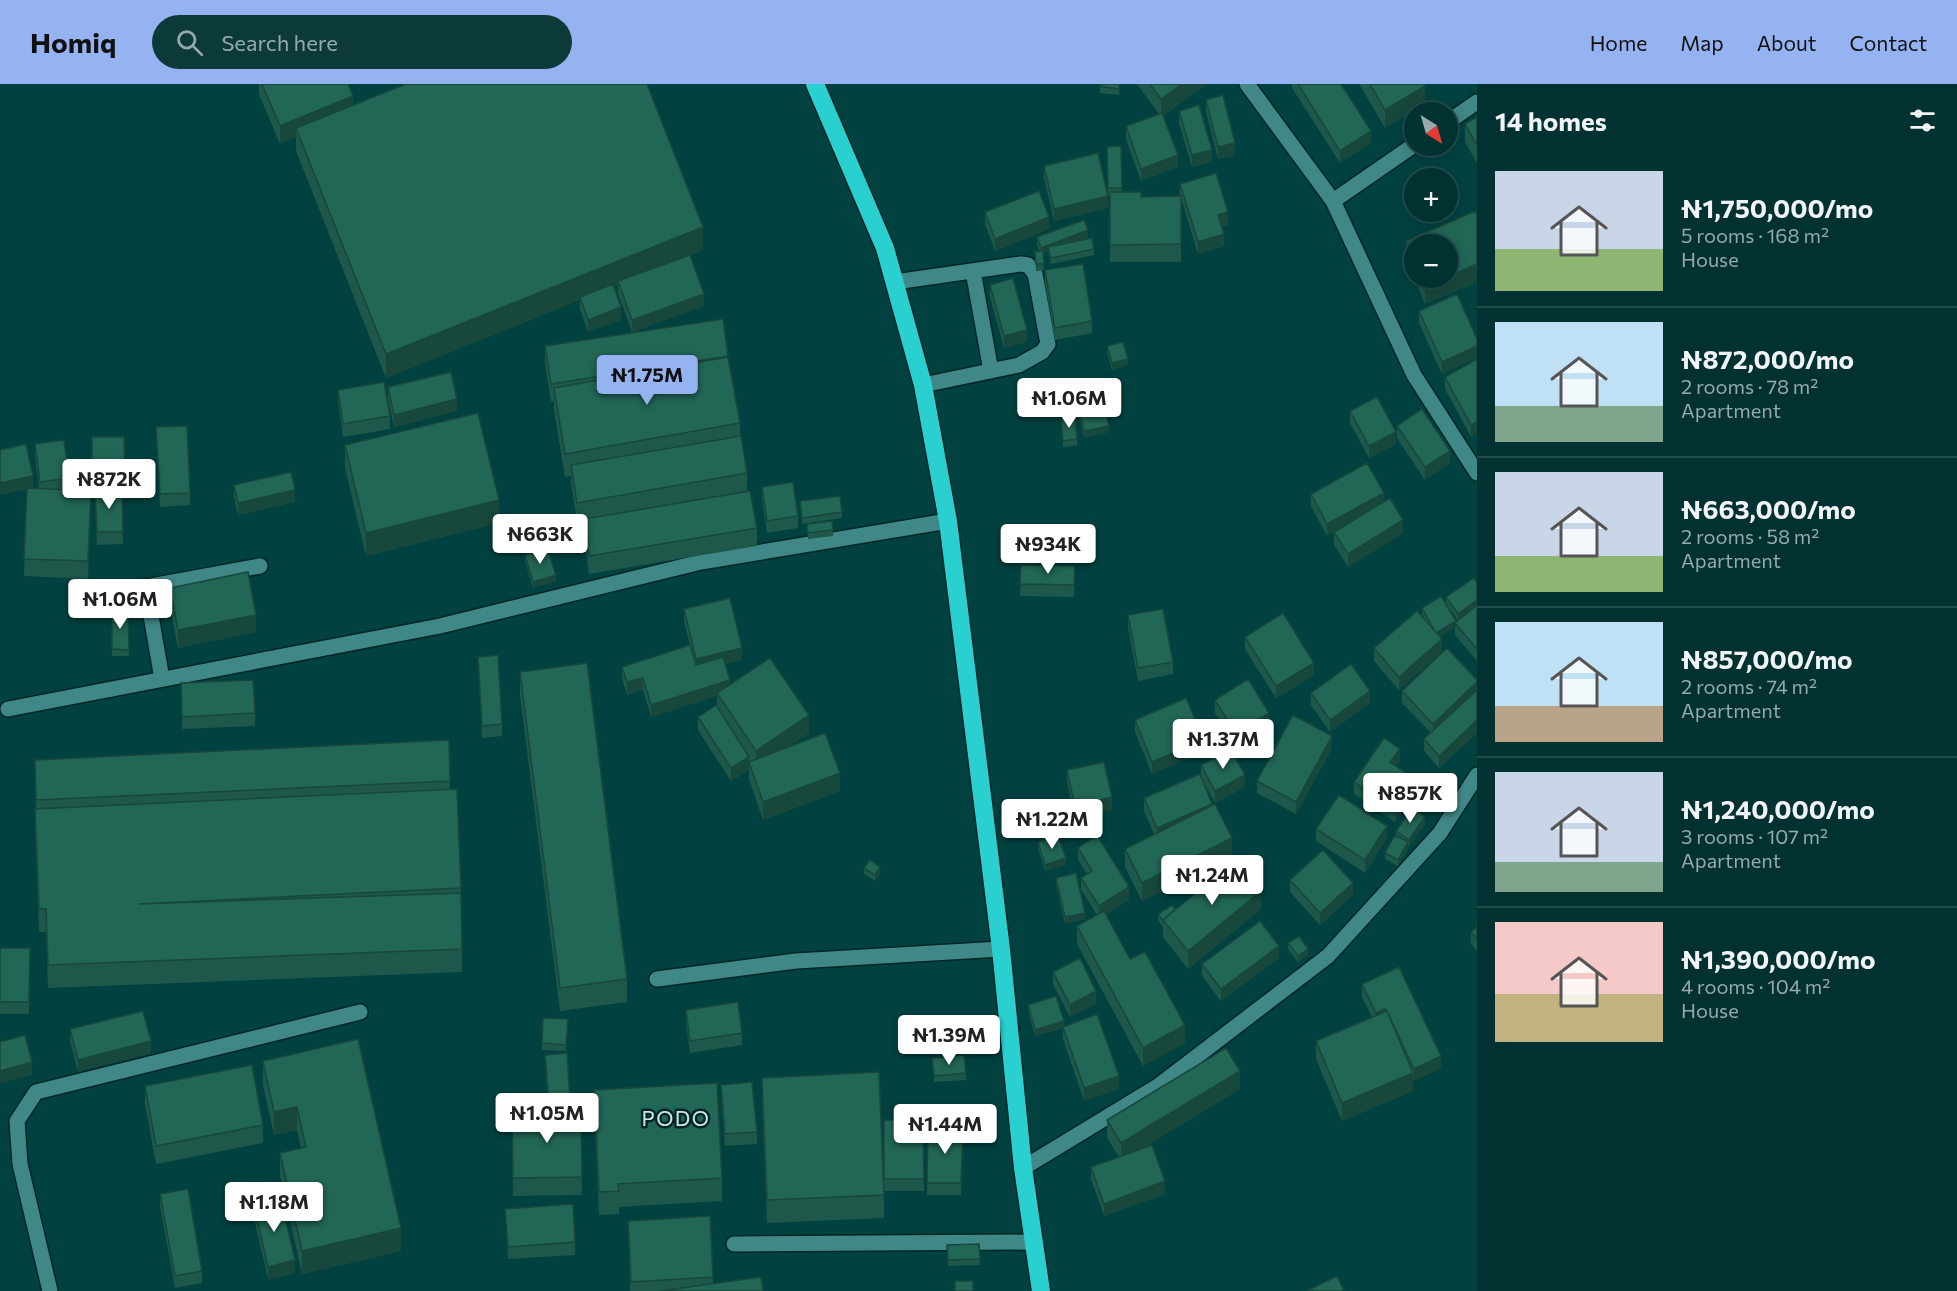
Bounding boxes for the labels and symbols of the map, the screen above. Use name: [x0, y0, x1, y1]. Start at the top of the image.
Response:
north arrow: [1404, 102, 1458, 156]
pin: ₦1.75M: [598, 355, 696, 406]
pin: ₦1.06M: [1020, 378, 1118, 429]
pin: ₦872K: [67, 459, 151, 510]
pin: ₦663K: [498, 514, 582, 565]
pin: ₦934K: [1006, 524, 1090, 575]
pin: ₦1.06M: [71, 579, 169, 630]
pin: ₦1.37M: [1174, 719, 1272, 770]
pin: ₦857K: [1368, 773, 1452, 824]
pin: ₦1.22M: [1003, 799, 1101, 850]
pin: ₦1.24M: [1163, 855, 1261, 906]
pin: ₦1.39M: [900, 1015, 998, 1066]
pin: ₦1.05M: [498, 1093, 596, 1144]
pin: ₦1.44M: [896, 1104, 994, 1155]
district label: PODO: [642, 1105, 710, 1130]
pin: ₦1.18M: [225, 1182, 323, 1233]

